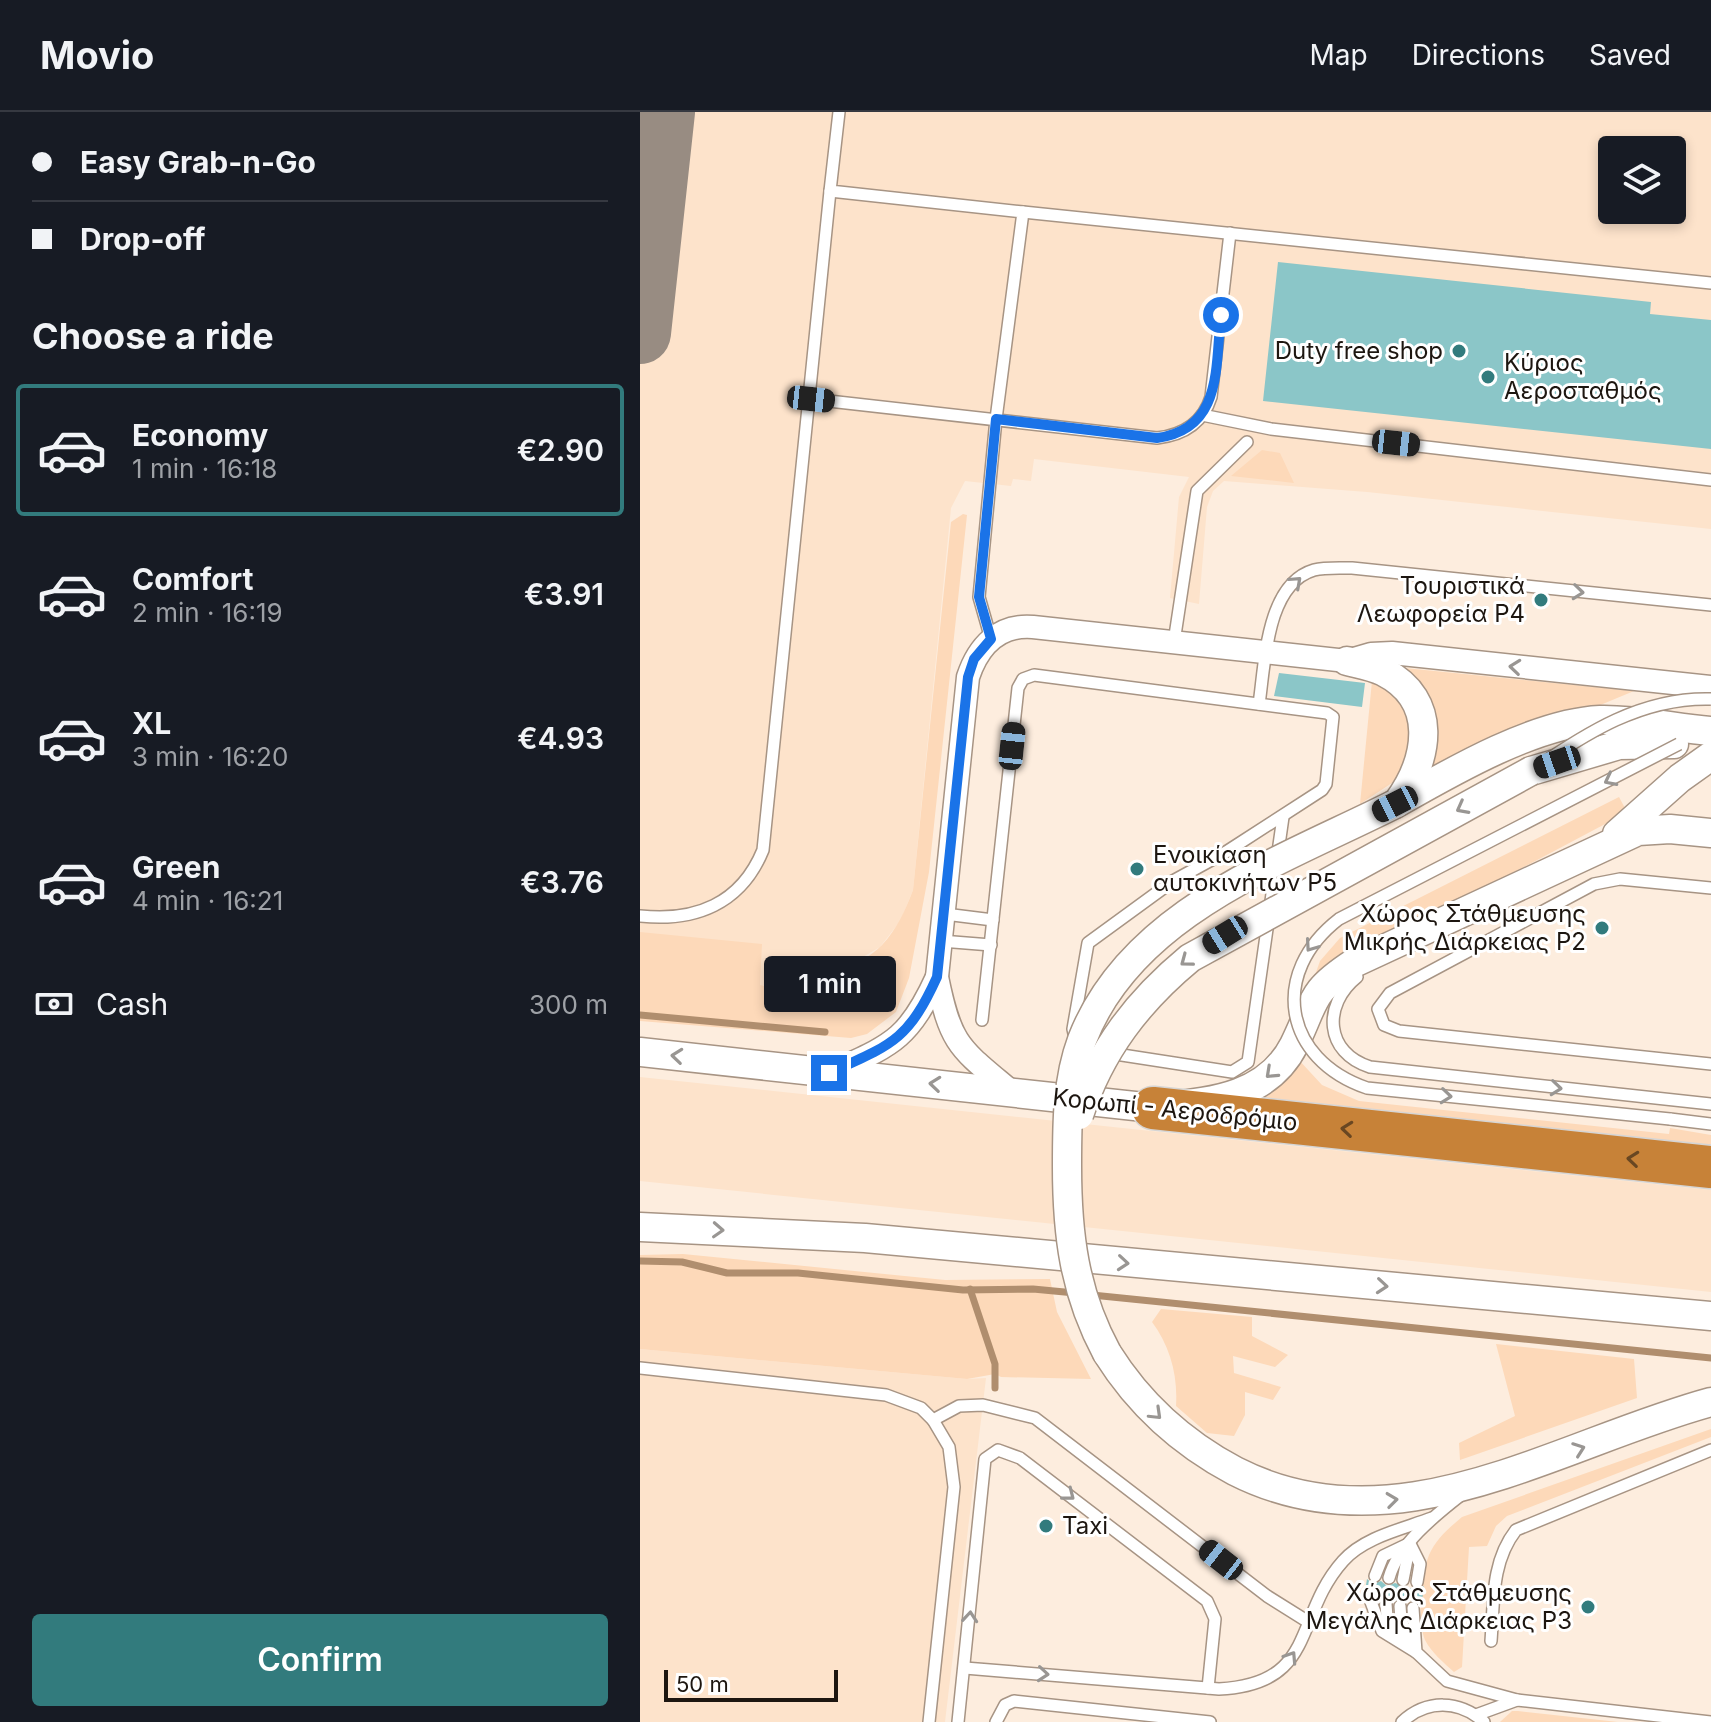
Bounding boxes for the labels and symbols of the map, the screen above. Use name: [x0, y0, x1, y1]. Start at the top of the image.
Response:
route start: [1203, 297, 1239, 333]
place label: Duty free shop: [1275, 336, 1443, 365]
marker: Duty free shop: [1450, 342, 1468, 360]
place label: Κύριος Αεροσταθμός: [1504, 348, 1662, 405]
marker: Κύριος Αεροσταθμός: [1479, 368, 1497, 386]
car: [786, 385, 836, 413]
car: [1371, 429, 1421, 457]
place label: Τουριστικά Λεωφορεία P4: [1357, 571, 1525, 628]
one-way arrow: [1287, 577, 1301, 592]
one-way arrow: [1572, 583, 1585, 600]
marker: Τουριστικά Λεωφορεία P4: [1532, 591, 1550, 609]
one-way arrow: [1508, 658, 1521, 675]
car: [998, 721, 1026, 771]
car: [1530, 743, 1584, 781]
one-way arrow: [1603, 770, 1618, 785]
car: [1368, 782, 1422, 826]
one-way arrow: [1457, 798, 1471, 814]
place label: Ενοικίαση αυτοκινήτων P5: [1153, 840, 1337, 897]
marker: Ενοικίαση αυτοκινήτων P5: [1128, 860, 1146, 878]
place label: Χώρος Στάθμευσης Μικρής Διάρκειας P2: [1344, 899, 1586, 956]
car: [1198, 912, 1252, 958]
marker: Χώρος Στάθμευσης Μικρής Διάρκειας P2: [1593, 919, 1611, 937]
one-way arrow: [1306, 937, 1321, 952]
one-way arrow: [1180, 952, 1195, 966]
callout: 1 min: [763, 957, 895, 1013]
one-way arrow: [670, 1048, 683, 1065]
route end: [811, 1055, 847, 1091]
one-way arrow: [1265, 1063, 1280, 1077]
one-way arrow: [928, 1076, 941, 1093]
one-way arrow: [1550, 1079, 1563, 1096]
street label: Κορωπί - Αεροδρόμιο: [1051, 1082, 1299, 1137]
one-way arrow: [1440, 1087, 1453, 1104]
one-way arrow: [1340, 1121, 1353, 1138]
one-way arrow: [1626, 1151, 1639, 1168]
one-way arrow: [712, 1221, 725, 1238]
one-way arrow: [1116, 1254, 1129, 1271]
one-way arrow: [1376, 1277, 1389, 1294]
one-way arrow: [1147, 1405, 1161, 1419]
one-way arrow: [1571, 1442, 1585, 1459]
one-way arrow: [1061, 1486, 1075, 1500]
one-way arrow: [1385, 1492, 1399, 1509]
place label: Taxi: [1062, 1511, 1108, 1540]
marker: Taxi: [1037, 1517, 1055, 1535]
car: [1195, 1536, 1247, 1584]
place label: Χώρος Στάθμευσης Μεγάλης Διάρκειας P3: [1306, 1578, 1572, 1635]
marker: Χώρος Στάθμευσης Μεγάλης Διάρκειας P3: [1579, 1598, 1597, 1616]
one-way arrow: [961, 1610, 978, 1623]
one-way arrow: [1281, 1651, 1296, 1665]
one-way arrow: [1037, 1665, 1050, 1682]
scale bar: [664, 1666, 838, 1702]

